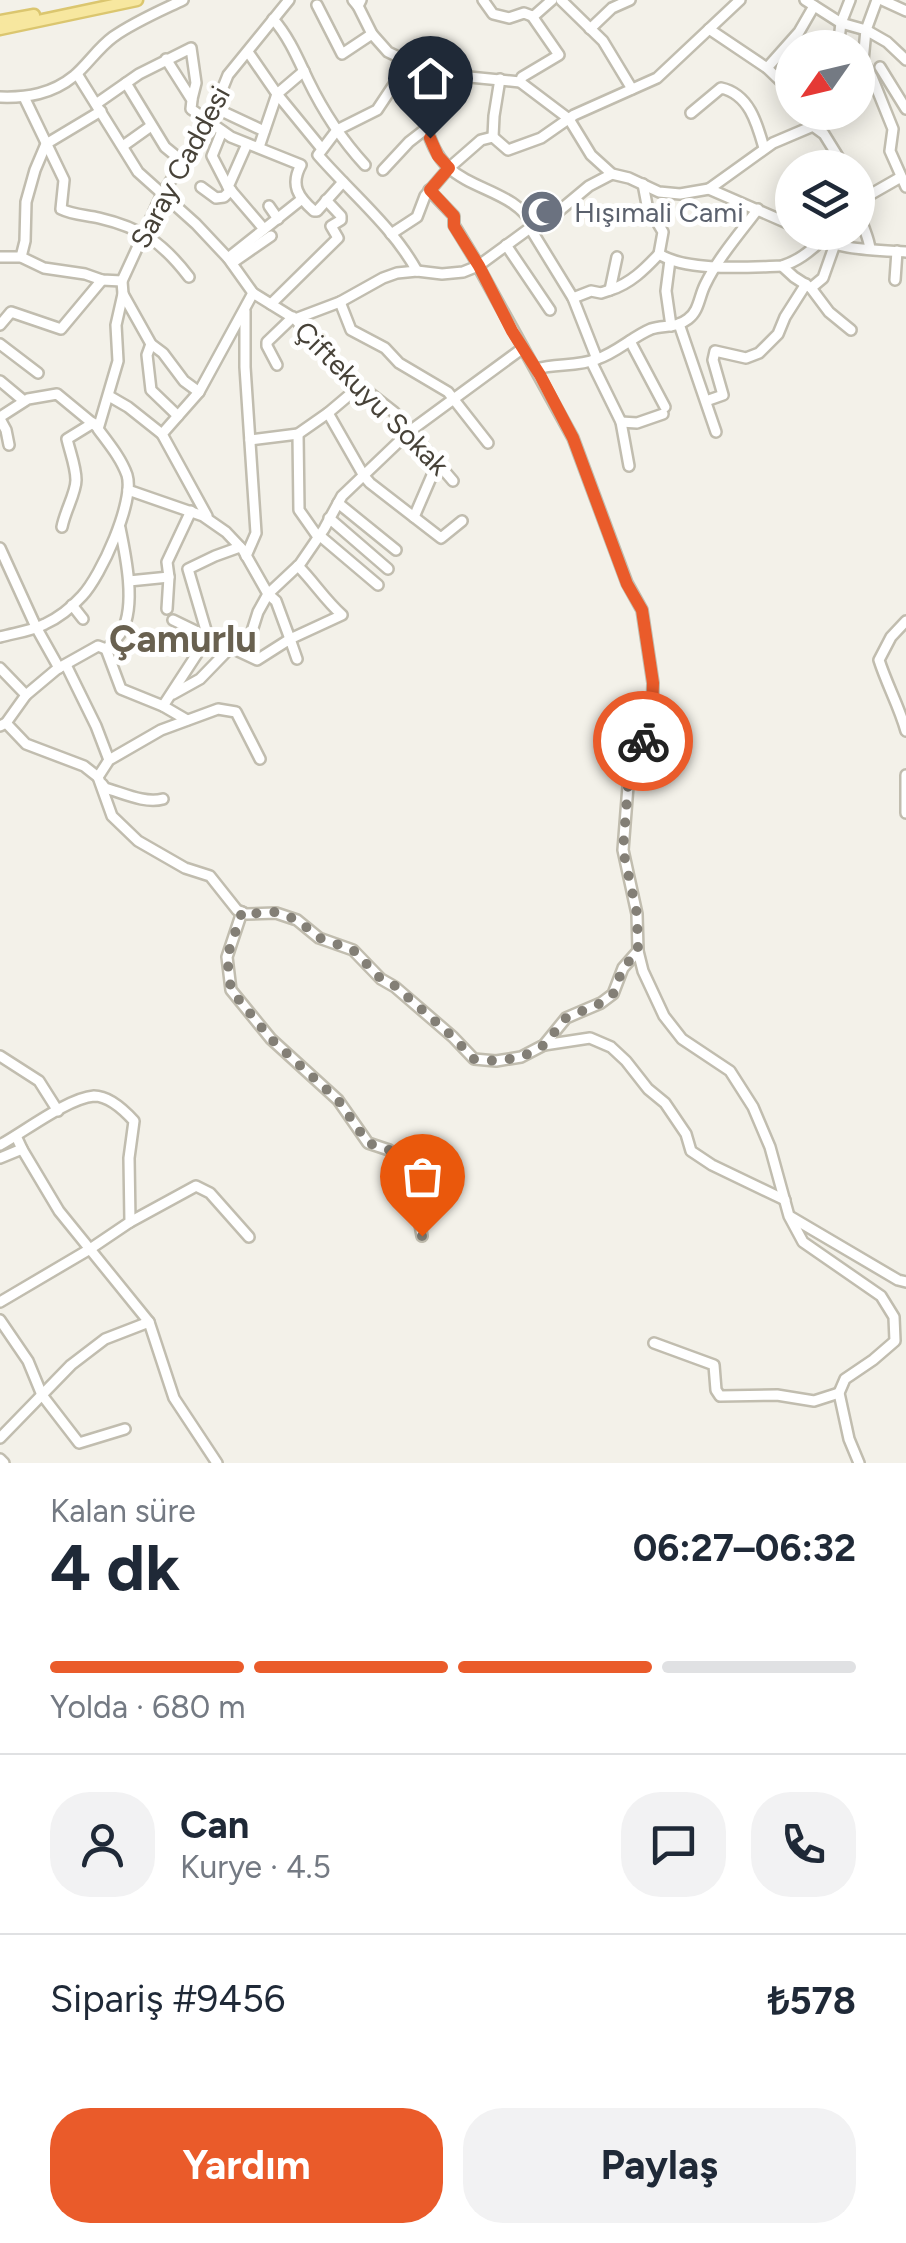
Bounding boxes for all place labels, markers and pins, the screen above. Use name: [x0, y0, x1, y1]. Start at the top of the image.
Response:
pin: [388, 36, 473, 139]
mosque icon: Hışımali Cami: [519, 189, 565, 235]
place label: Hışımali Cami: [574, 195, 744, 229]
pin: [380, 1134, 465, 1237]

